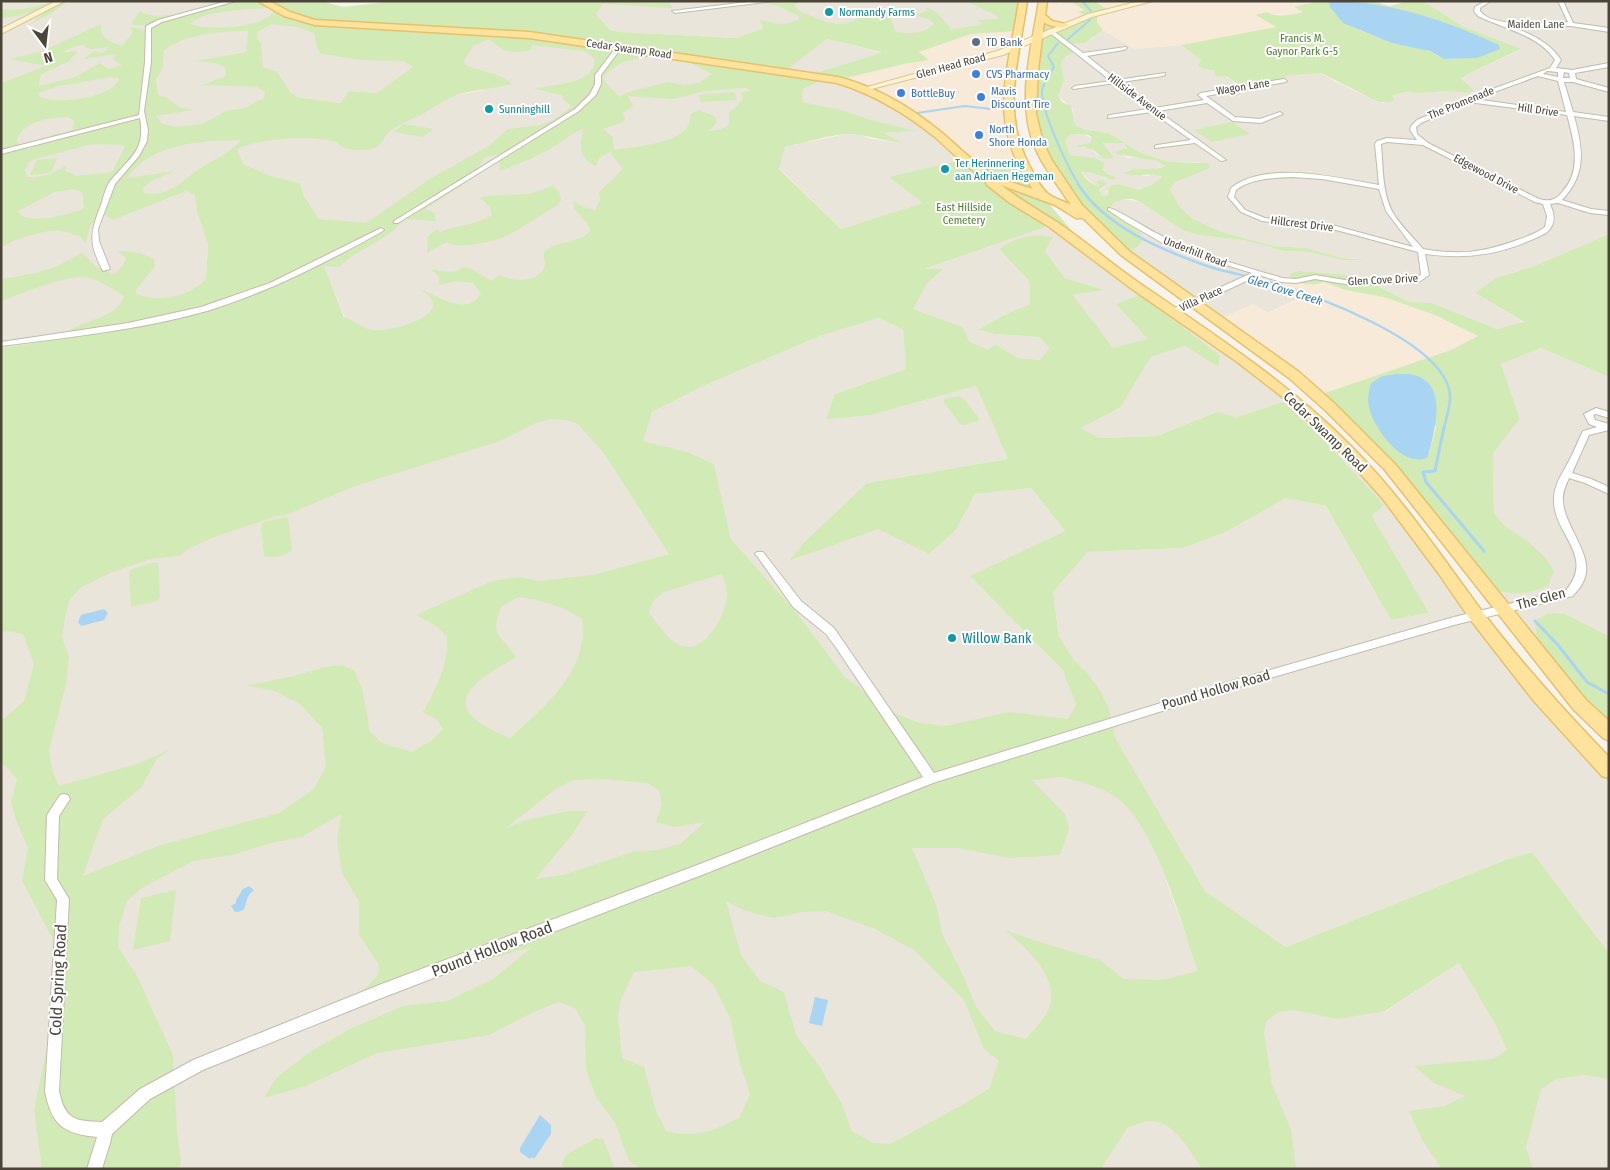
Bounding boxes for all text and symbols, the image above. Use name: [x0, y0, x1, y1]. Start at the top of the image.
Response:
marker: Normandy Farms: [823, 6, 835, 18]
place label: Normandy Farms: [839, 6, 915, 19]
street label: Maiden Lane: [1507, 18, 1565, 31]
north arrow: [20, 20, 70, 70]
park label: Francis M. Gaynor Park G-5: [1266, 32, 1338, 58]
marker: TD Bank: [970, 36, 982, 48]
place label: TD Bank: [986, 36, 1023, 49]
street label: Cedar Swamp Road: [585, 37, 673, 61]
text: N: [42, 48, 54, 66]
street label: Glen Head Road: [915, 50, 987, 82]
marker: CVS Pharmacy: [970, 68, 982, 80]
place label: CVS Pharmacy: [986, 68, 1049, 81]
street label: Hillside Avenue: [1105, 71, 1169, 123]
street label: Wagon Lane: [1215, 76, 1271, 98]
street label: The Promenade: [1426, 84, 1496, 122]
place label: Mavis Discount Tire: [991, 85, 1050, 111]
marker: BottleBuy: [895, 87, 907, 99]
place label: BottleBuy: [911, 87, 955, 100]
marker: Mavis Discount Tire: [975, 91, 987, 103]
street label: Hill Drive: [1517, 101, 1559, 119]
marker: Sunninghill: [483, 103, 495, 115]
place label: Sunninghill: [499, 103, 550, 116]
place label: North Shore Honda: [989, 123, 1047, 149]
marker: North Shore Honda: [973, 129, 985, 141]
street label: Edgewood Drive: [1451, 151, 1521, 197]
place label: Ter Herinnering aan Adriaen Hegeman: [955, 157, 1054, 183]
marker: Ter Herinnering aan Adriaen Hegeman: [939, 163, 951, 175]
park label: East Hillside Cemetery: [936, 201, 992, 227]
street label: Hillcrest Drive: [1270, 214, 1334, 234]
street label: Underhill Road: [1161, 234, 1229, 270]
water label: Glen Cove Creek: [1246, 272, 1324, 308]
street label: Glen Cove Drive: [1348, 272, 1418, 288]
street label: Villa Place: [1177, 283, 1225, 315]
street label: Cedar Swamp Road: [1280, 388, 1370, 476]
street label: The Glen: [1515, 584, 1567, 614]
place label: Willow Bank: [962, 630, 1032, 647]
marker: Willow Bank: [946, 632, 958, 644]
street label: Pound Hollow Road: [1160, 666, 1272, 714]
street label: Pound Hollow Road: [429, 917, 555, 981]
street label: Cold Spring Road: [46, 924, 70, 1036]

